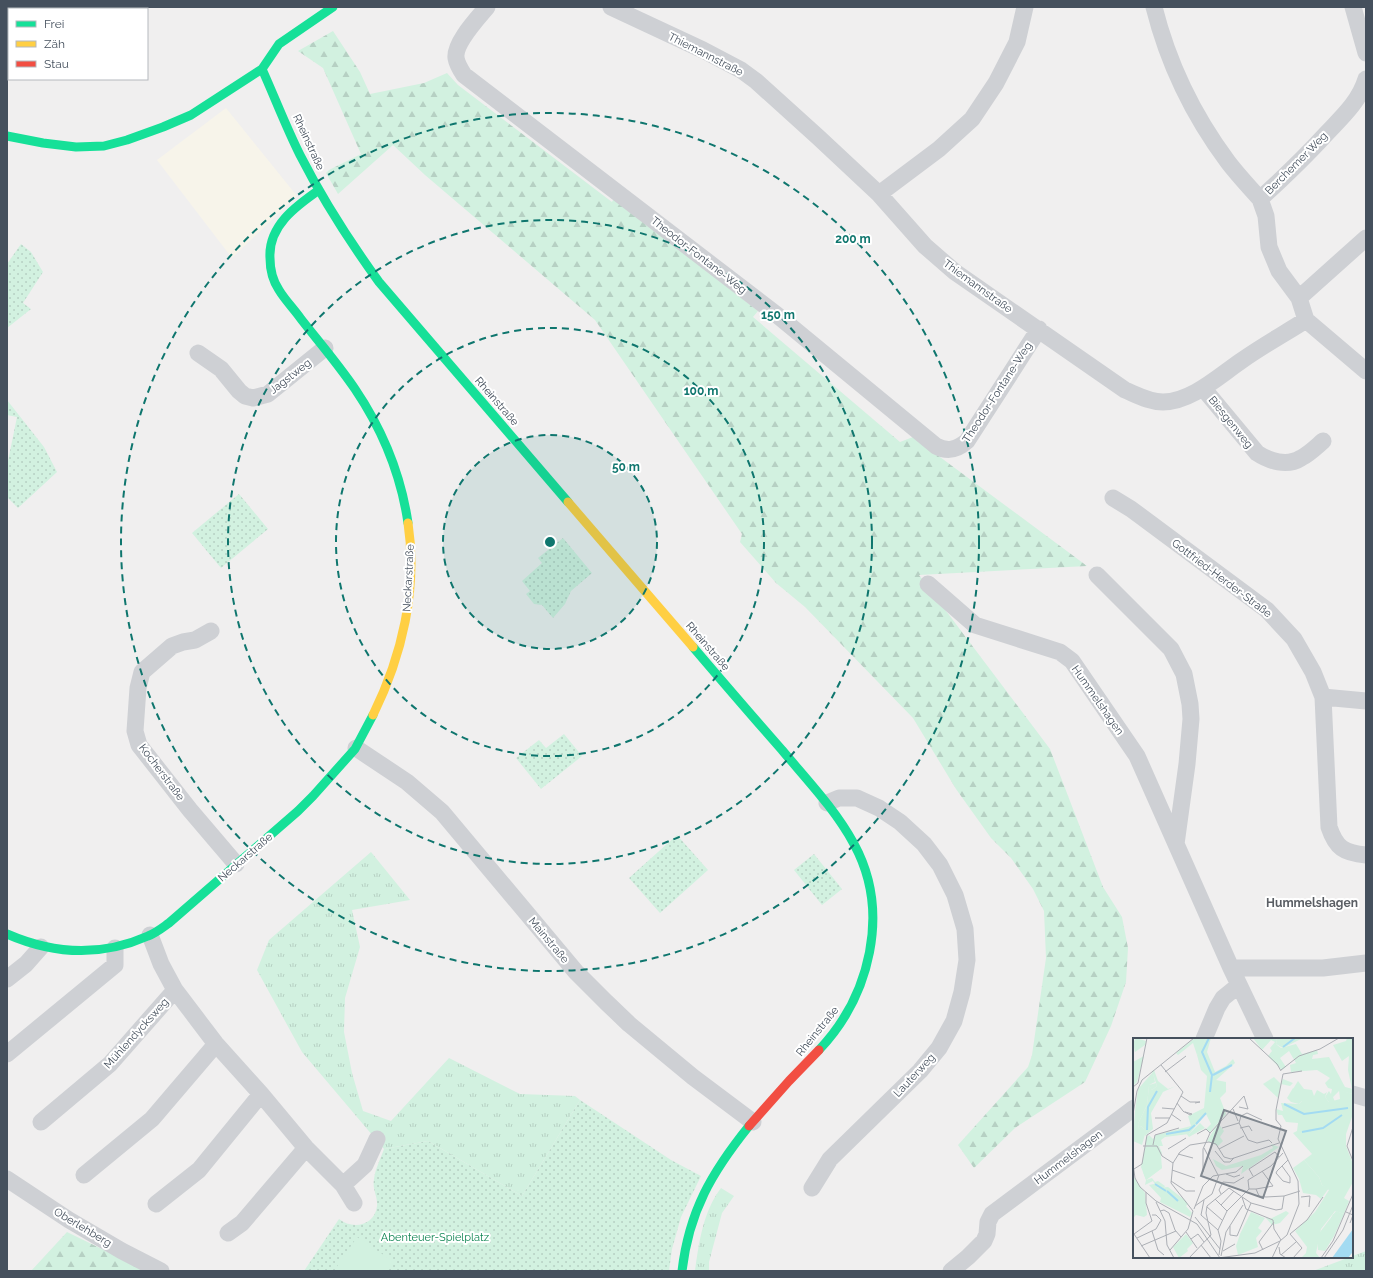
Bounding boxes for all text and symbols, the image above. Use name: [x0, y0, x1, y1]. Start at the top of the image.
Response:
legend: [8, 8, 148, 80]
text: Frei: [44, 17, 64, 31]
street label: Thiemannstraße: [666, 30, 746, 79]
text: Zäh: [44, 37, 65, 51]
text: Stau: [44, 57, 69, 71]
street label: Rheinstraße: [290, 112, 327, 173]
street label: Berchemer Weg: [1262, 129, 1330, 197]
street label: Theodor-Fontane-Weg: [648, 214, 749, 297]
text: 200 m: [835, 232, 871, 246]
street label: Thiemannstraße: [941, 257, 1015, 316]
text: 150 m: [761, 308, 795, 322]
street label: Theodor-Fontane-Weg: [960, 339, 1035, 445]
street label: Jagstweg: [267, 356, 314, 397]
street label: Rheinstraße: [472, 374, 522, 429]
text: 100 m: [684, 384, 718, 398]
street label: Biesgenweg: [1206, 394, 1256, 451]
text: 50 m: [612, 460, 640, 474]
centre of rings: [543, 535, 557, 549]
street label: Gottfried-Herder-Straße: [1169, 537, 1275, 621]
street label: Neckarstraße: [400, 543, 417, 612]
street label: Rheinstraße: [683, 619, 733, 674]
street label: Hummelshagen: [1069, 663, 1126, 737]
street label: Kocherstraße: [136, 741, 187, 804]
street label: Neckarstraße: [215, 830, 276, 885]
district label: Hummelshagen: [1266, 896, 1358, 910]
street label: Mainstraße: [526, 915, 572, 966]
street label: Mühlendycksweg: [101, 995, 171, 1071]
street label: Rheinstraße: [793, 1003, 842, 1059]
inset map: [1133, 1038, 1353, 1258]
street label: Lauterweg: [891, 1051, 938, 1100]
street label: Hummelshagen: [1032, 1128, 1105, 1187]
street label: Oberlehberg: [52, 1205, 114, 1250]
park label: Abenteuer-Spielplatz: [381, 1231, 490, 1244]

